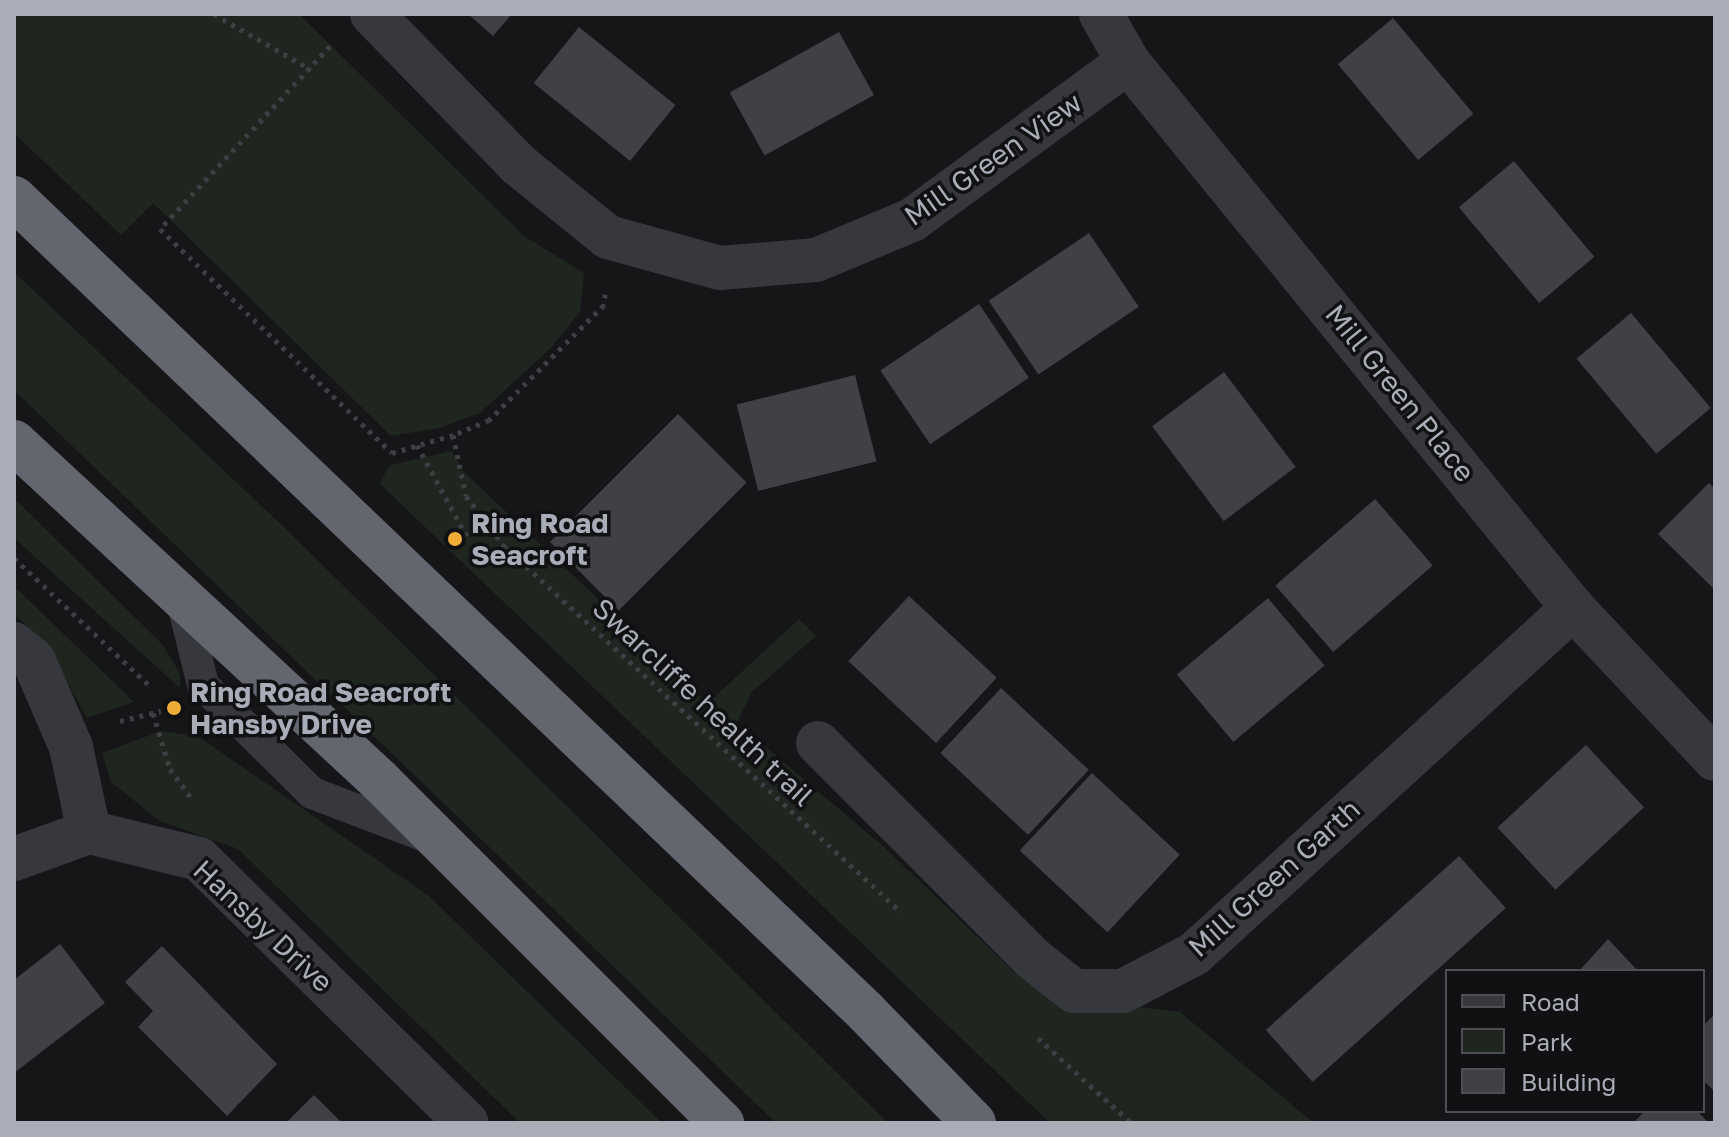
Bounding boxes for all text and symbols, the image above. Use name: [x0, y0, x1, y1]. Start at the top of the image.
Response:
street label: Mill Green View: [898, 85, 1088, 233]
street label: Mill Green Place: [1318, 298, 1482, 488]
place label: Ring Road Seacroft: [471, 506, 609, 572]
marker: Ring Road Seacroft: [446, 530, 464, 548]
street label: Swarcliffe health trail: [586, 591, 820, 813]
place label: Ring Road Seacroft Hansby Drive: [190, 675, 451, 741]
marker: Ring Road Seacroft Hansby Drive: [165, 699, 183, 717]
street label: Mill Green Garth: [1181, 792, 1367, 964]
street label: Hansby Drive: [186, 853, 340, 999]
legend: [1445, 969, 1705, 1113]
text: Road: [1521, 987, 1580, 1016]
text: Park: [1521, 1027, 1573, 1056]
text: Building: [1521, 1067, 1616, 1096]

